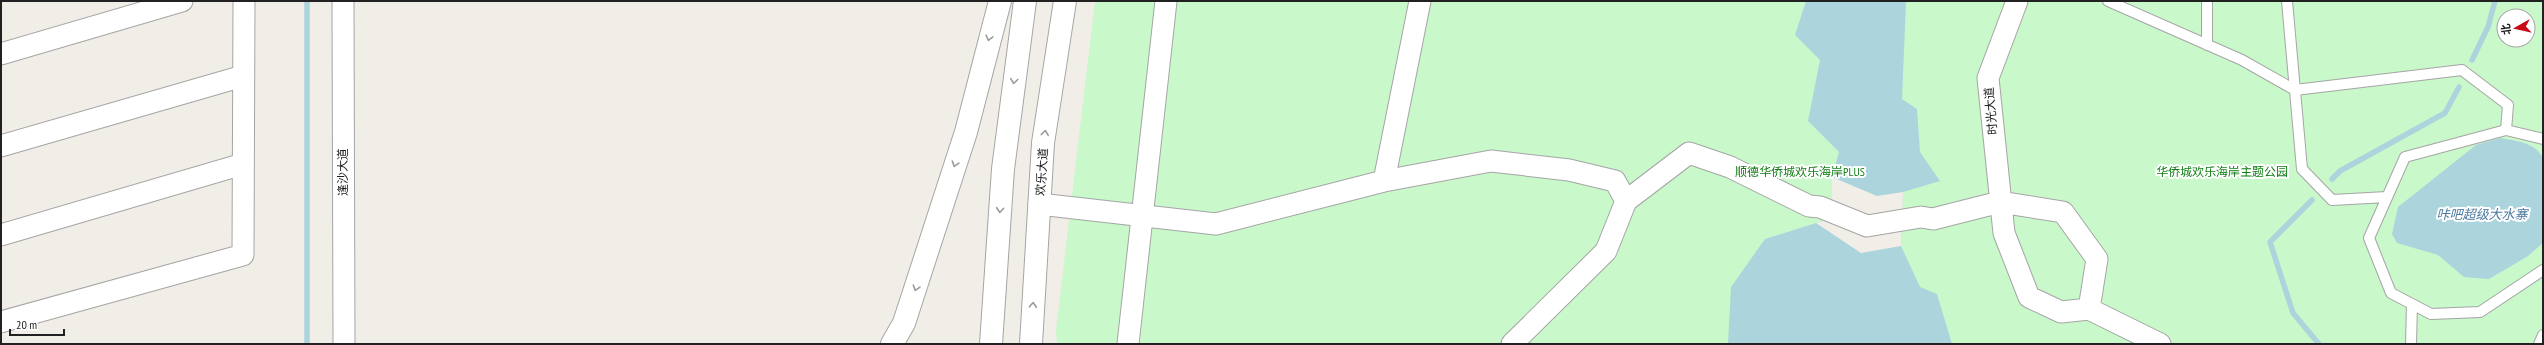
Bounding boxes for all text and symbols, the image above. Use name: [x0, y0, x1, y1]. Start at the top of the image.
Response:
north arrow: [2496, 8, 2536, 48]
text: 北: [2498, 23, 2514, 36]
one-way arrow: [985, 35, 994, 42]
one-way arrow: [1009, 78, 1018, 84]
street label: 时光大道: [1981, 86, 2000, 136]
one-way arrow: [1040, 130, 1049, 137]
street label: 欢乐大道: [1032, 147, 1051, 196]
street label: 逢沙大道: [335, 148, 350, 196]
one-way arrow: [952, 160, 960, 167]
park label: 顺德华侨城欢乐海岸PLUS: [1735, 164, 1865, 179]
park label: 华侨城欢乐海岸主题公园: [2156, 164, 2288, 179]
water label: 咔吧超级大水寨: [2436, 206, 2529, 223]
one-way arrow: [995, 207, 1004, 213]
one-way arrow: [912, 284, 921, 291]
one-way arrow: [1029, 302, 1037, 308]
scale bar: [10, 311, 64, 337]
text: 20 m: [16, 317, 37, 332]

